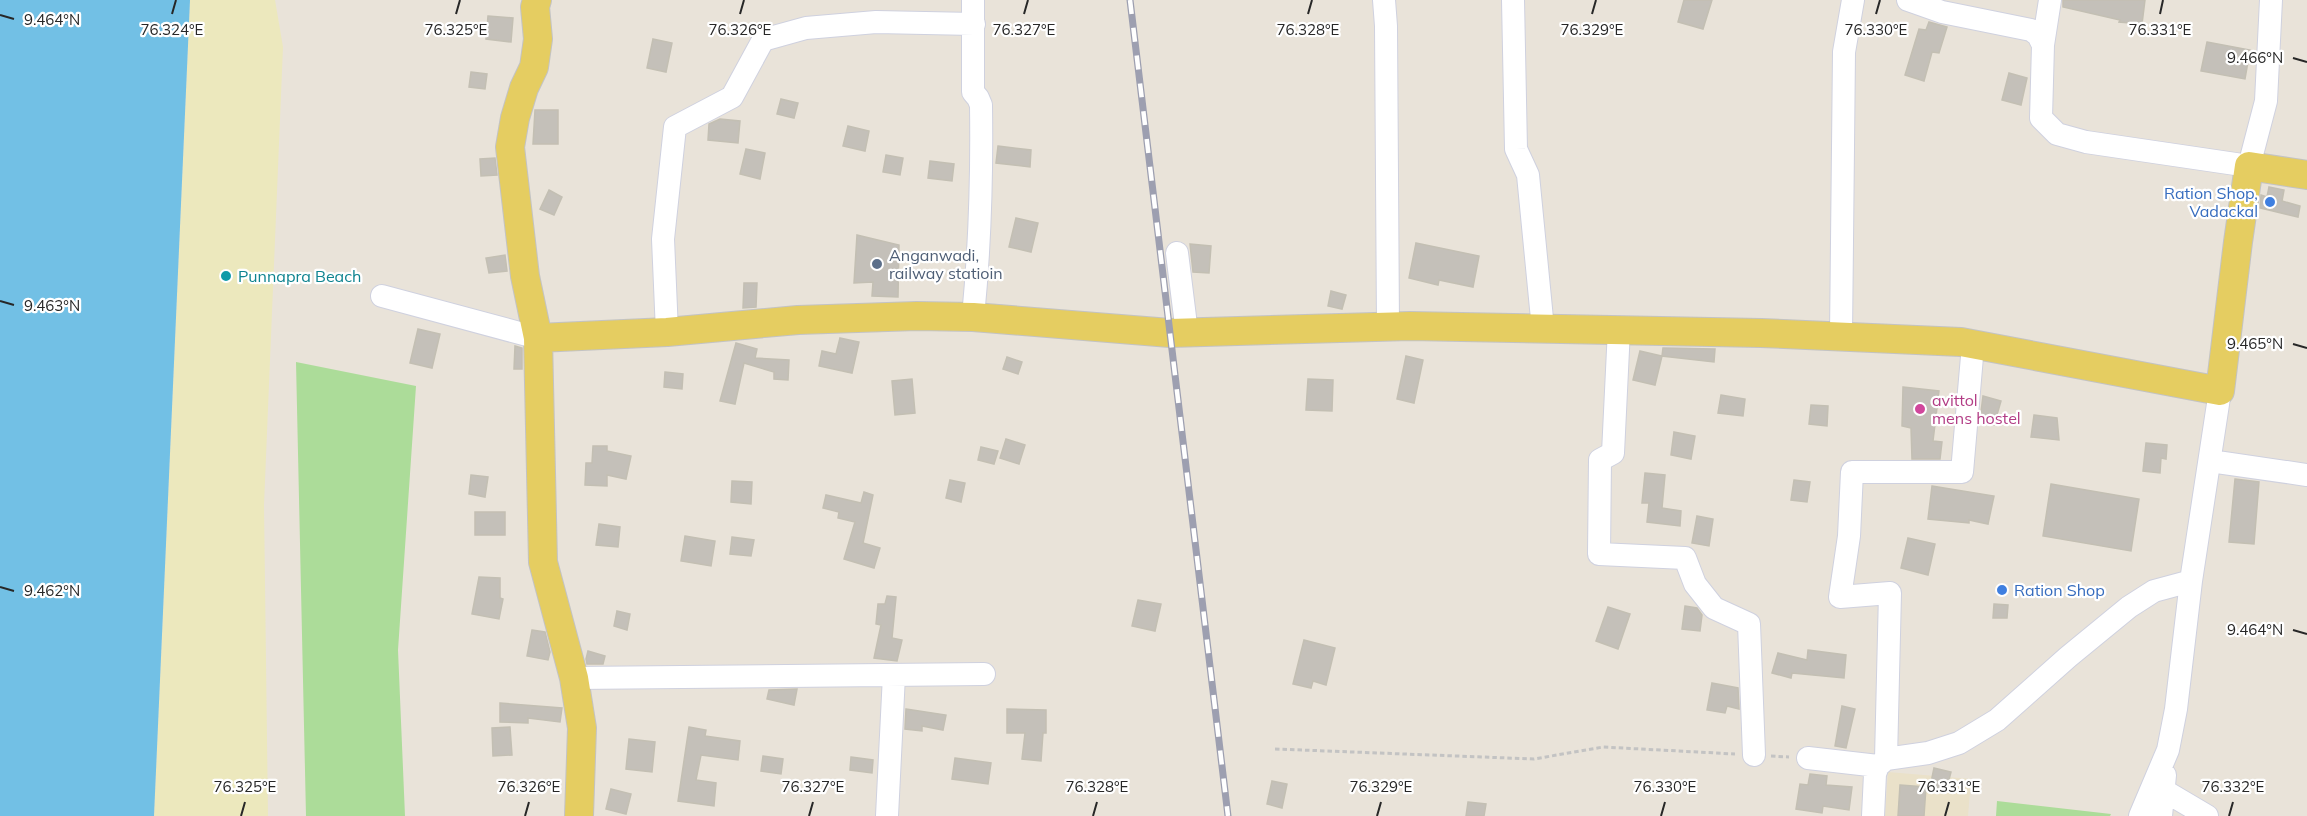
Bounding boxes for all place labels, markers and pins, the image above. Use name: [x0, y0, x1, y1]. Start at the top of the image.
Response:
place label: Ration Shop, Vadackal: [2164, 183, 2258, 221]
marker: Ration Shop, Vadackal: [2263, 195, 2277, 209]
place label: Anganwadi, railway statioin: [889, 245, 1003, 283]
marker: Anganwadi, railway statioin: [870, 257, 884, 271]
place label: Punnapra Beach: [238, 266, 361, 286]
marker: Punnapra Beach: [219, 269, 233, 283]
place label: avittol mens hostel: [1932, 390, 2021, 428]
marker: avittol mens hostel: [1913, 402, 1927, 416]
place label: Ration Shop: [2014, 580, 2105, 600]
marker: Ration Shop: [1995, 583, 2009, 597]

